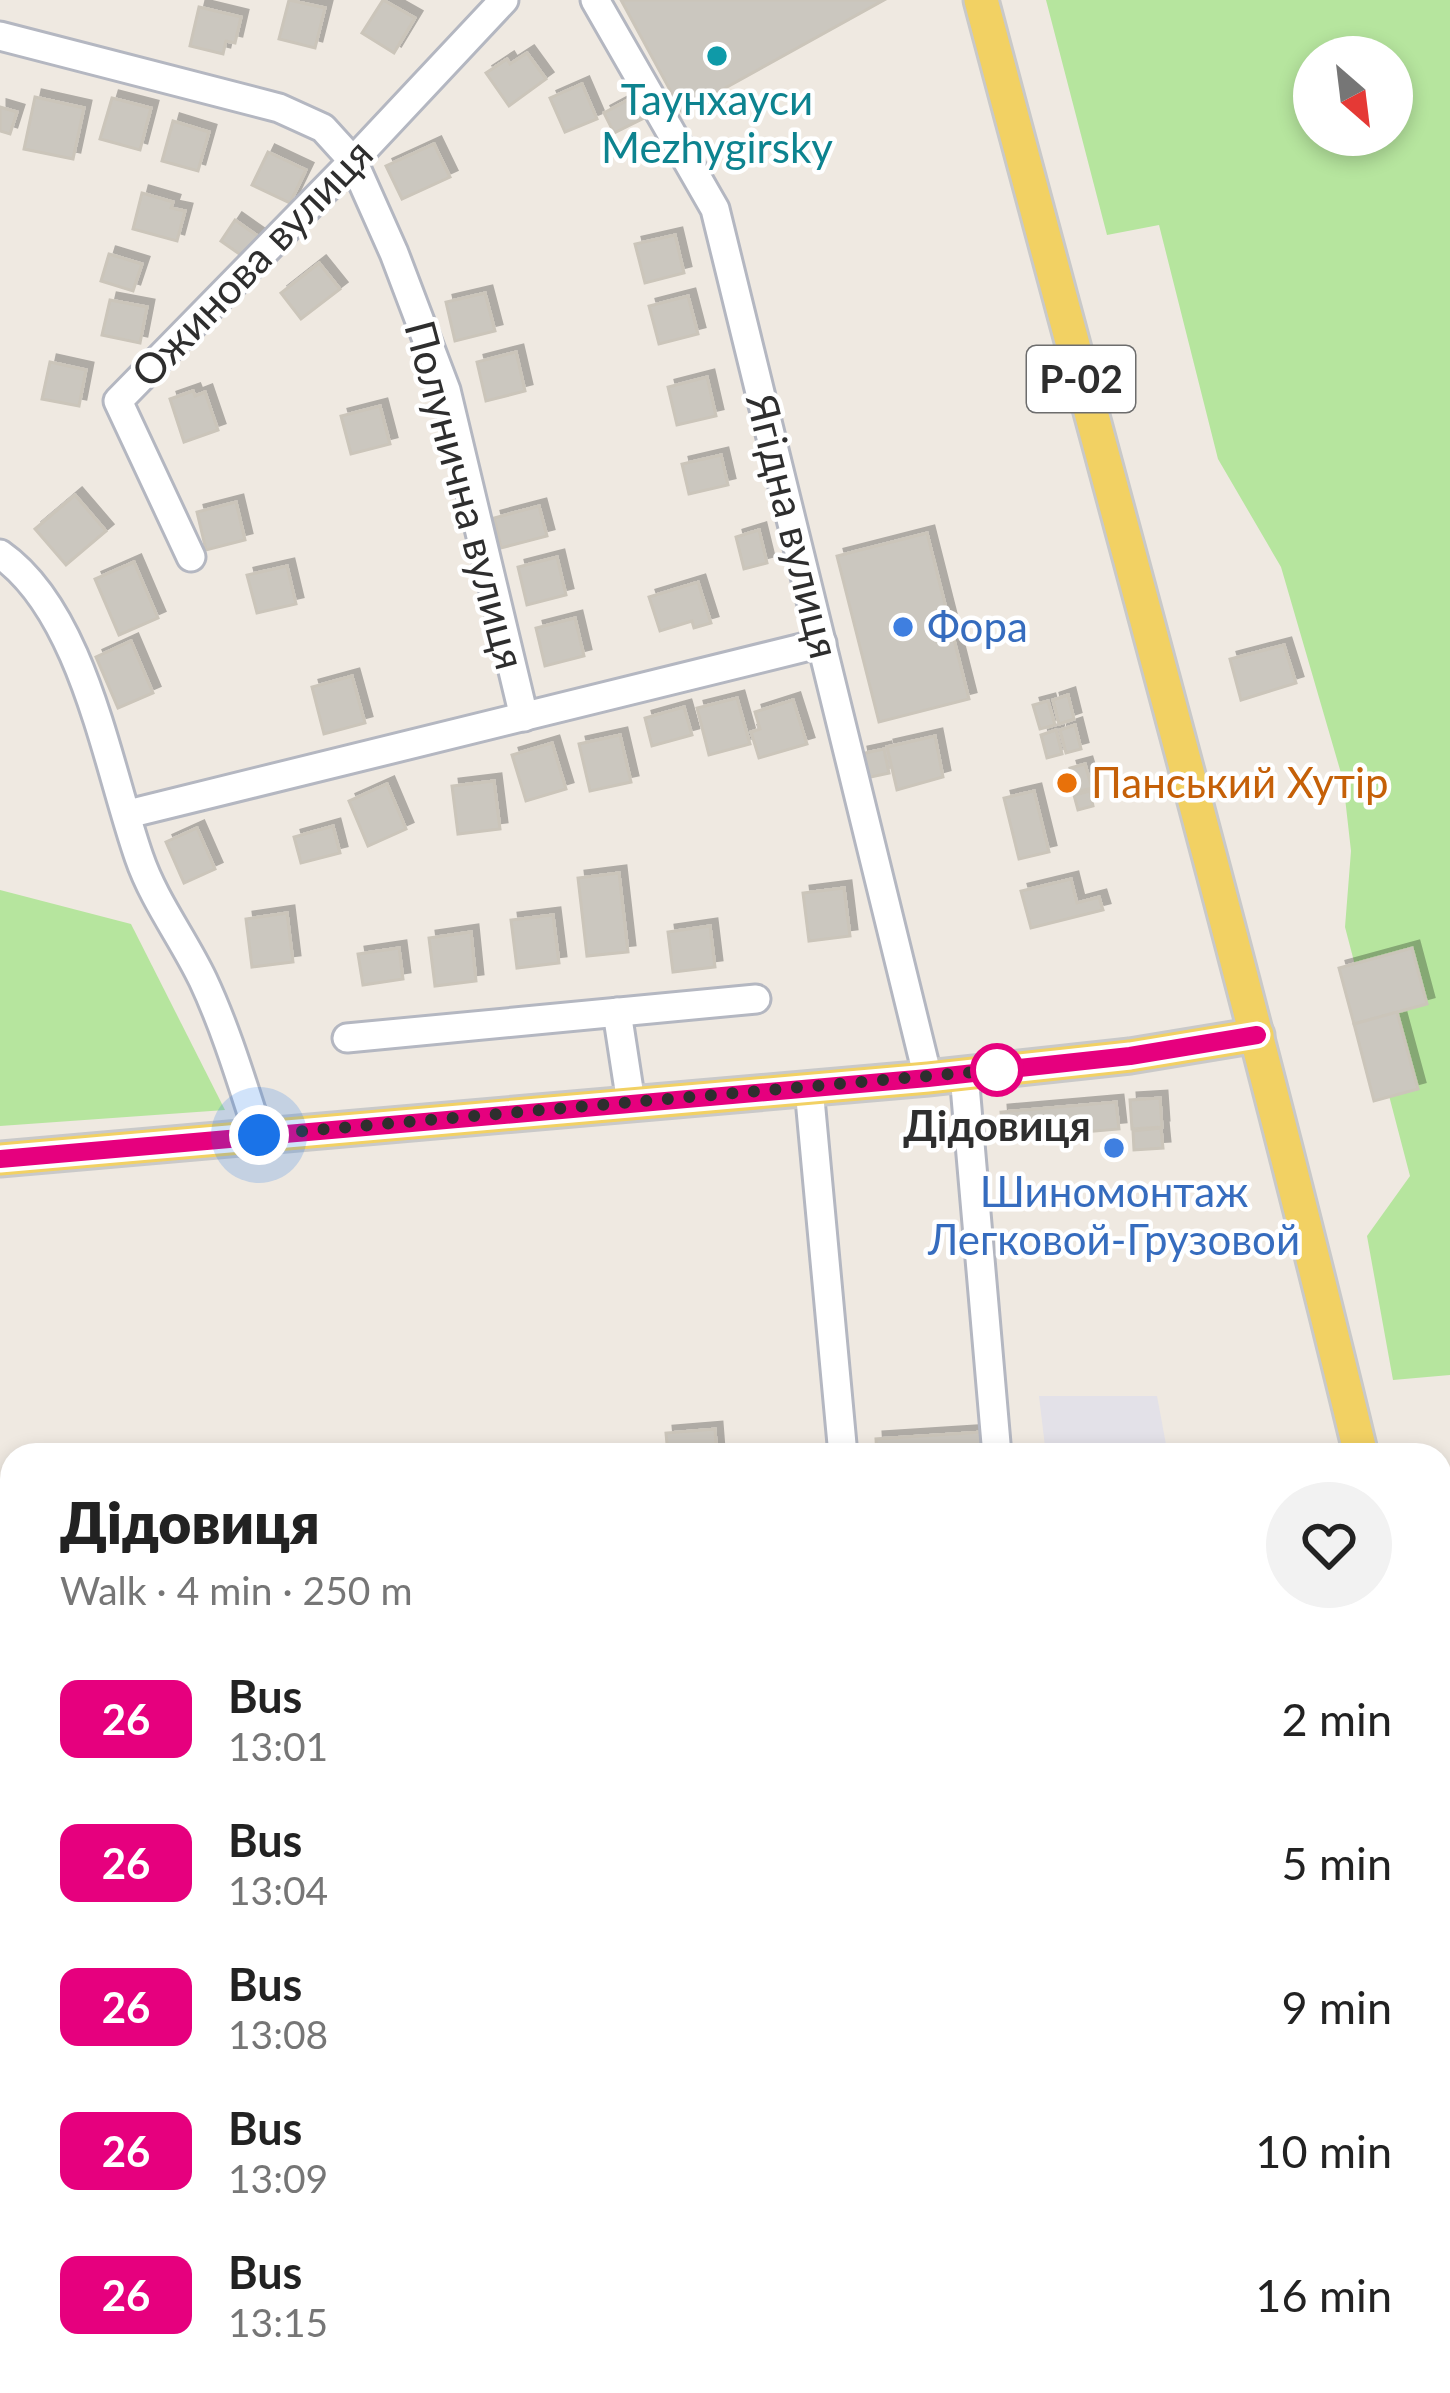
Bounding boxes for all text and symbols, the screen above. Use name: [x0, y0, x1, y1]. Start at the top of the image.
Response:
north arrow: [1293, 36, 1413, 156]
map controls: [1293, 36, 1413, 156]
marker: Таунхауси Mezhygirsky: [704, 43, 730, 69]
place label: Таунхауси Mezhygirsky: [601, 74, 833, 172]
street label: Ожинова вулиця: [120, 128, 382, 397]
street label: Полунична вулиця: [395, 315, 537, 675]
road number: Р-02: [1027, 346, 1135, 412]
street label: Ягідна вулиця: [737, 387, 851, 663]
place label: Фора: [927, 601, 1028, 651]
marker: Фора: [890, 614, 916, 640]
place label: Панський Хутір: [1091, 757, 1389, 807]
marker: Панський Хутір: [1054, 770, 1080, 796]
marker: Дідовиця: [972, 1045, 1022, 1095]
place label: Дідовиця: [903, 1100, 1091, 1150]
your location: [229, 1105, 289, 1165]
marker: Шиномонтаж Легковой-Грузовой: [1101, 1135, 1127, 1161]
place label: Шиномонтаж Легковой-Грузовой: [927, 1166, 1300, 1264]
button: heart: [1266, 1482, 1392, 1608]
text: Дідовиця: [60, 1488, 320, 1556]
text: Walk · 4 min · 250 m: [60, 1567, 413, 1613]
text: Bus: [228, 1669, 302, 1723]
text: 2 min: [1281, 1692, 1392, 1746]
text: 26: [102, 1694, 150, 1744]
text: 13:01: [228, 1723, 328, 1769]
text: Bus: [228, 1813, 302, 1867]
text: 5 min: [1281, 1836, 1392, 1890]
text: 26: [102, 1838, 150, 1888]
text: 13:04: [228, 1867, 328, 1913]
text: Bus: [228, 1957, 302, 2011]
text: 9 min: [1281, 1980, 1392, 2034]
text: 26: [102, 1982, 150, 2032]
text: 13:08: [228, 2011, 328, 2057]
text: Bus: [228, 2101, 302, 2155]
text: 10 min: [1255, 2124, 1392, 2178]
text: 26: [102, 2126, 150, 2176]
text: 13:09: [228, 2155, 328, 2201]
text: Bus: [228, 2245, 302, 2299]
text: 16 min: [1255, 2268, 1392, 2322]
text: 26: [102, 2270, 150, 2320]
text: 13:15: [228, 2299, 328, 2345]

